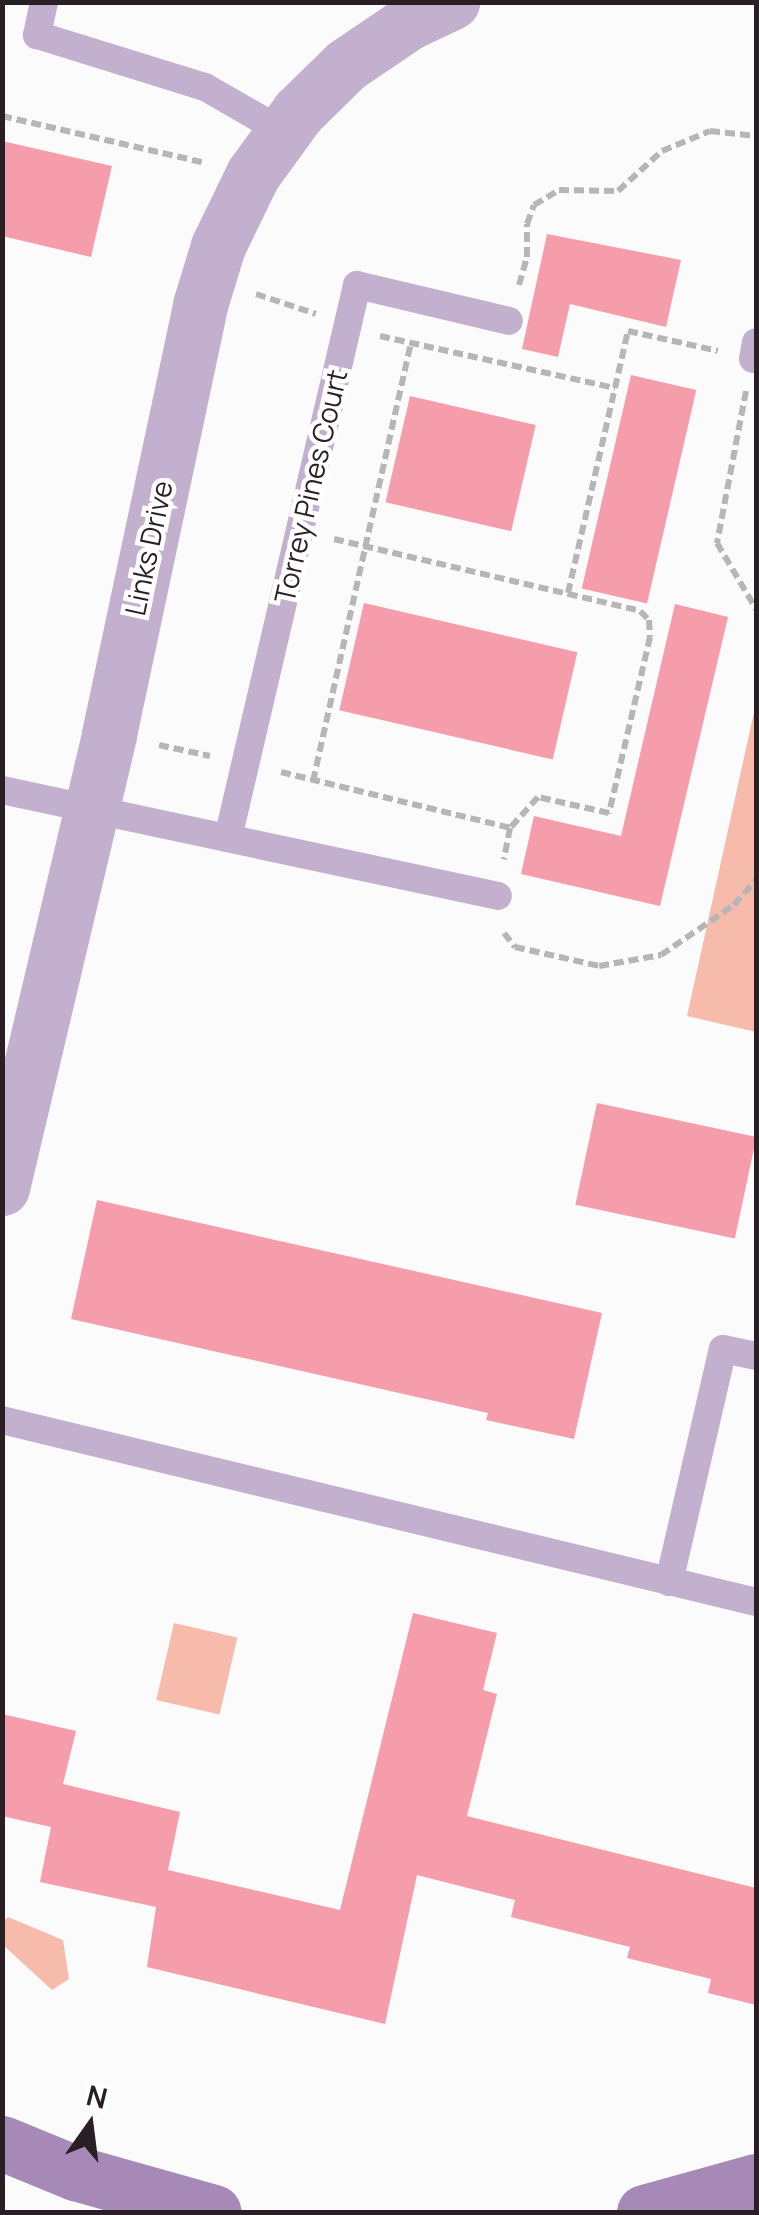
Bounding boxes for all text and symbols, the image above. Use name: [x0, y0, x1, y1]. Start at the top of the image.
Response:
street label: Torrey Pines Court: [267, 366, 353, 606]
street label: Links Drive: [117, 478, 179, 618]
north arrow: [40, 2075, 140, 2175]
text: N: [83, 2075, 112, 2117]

